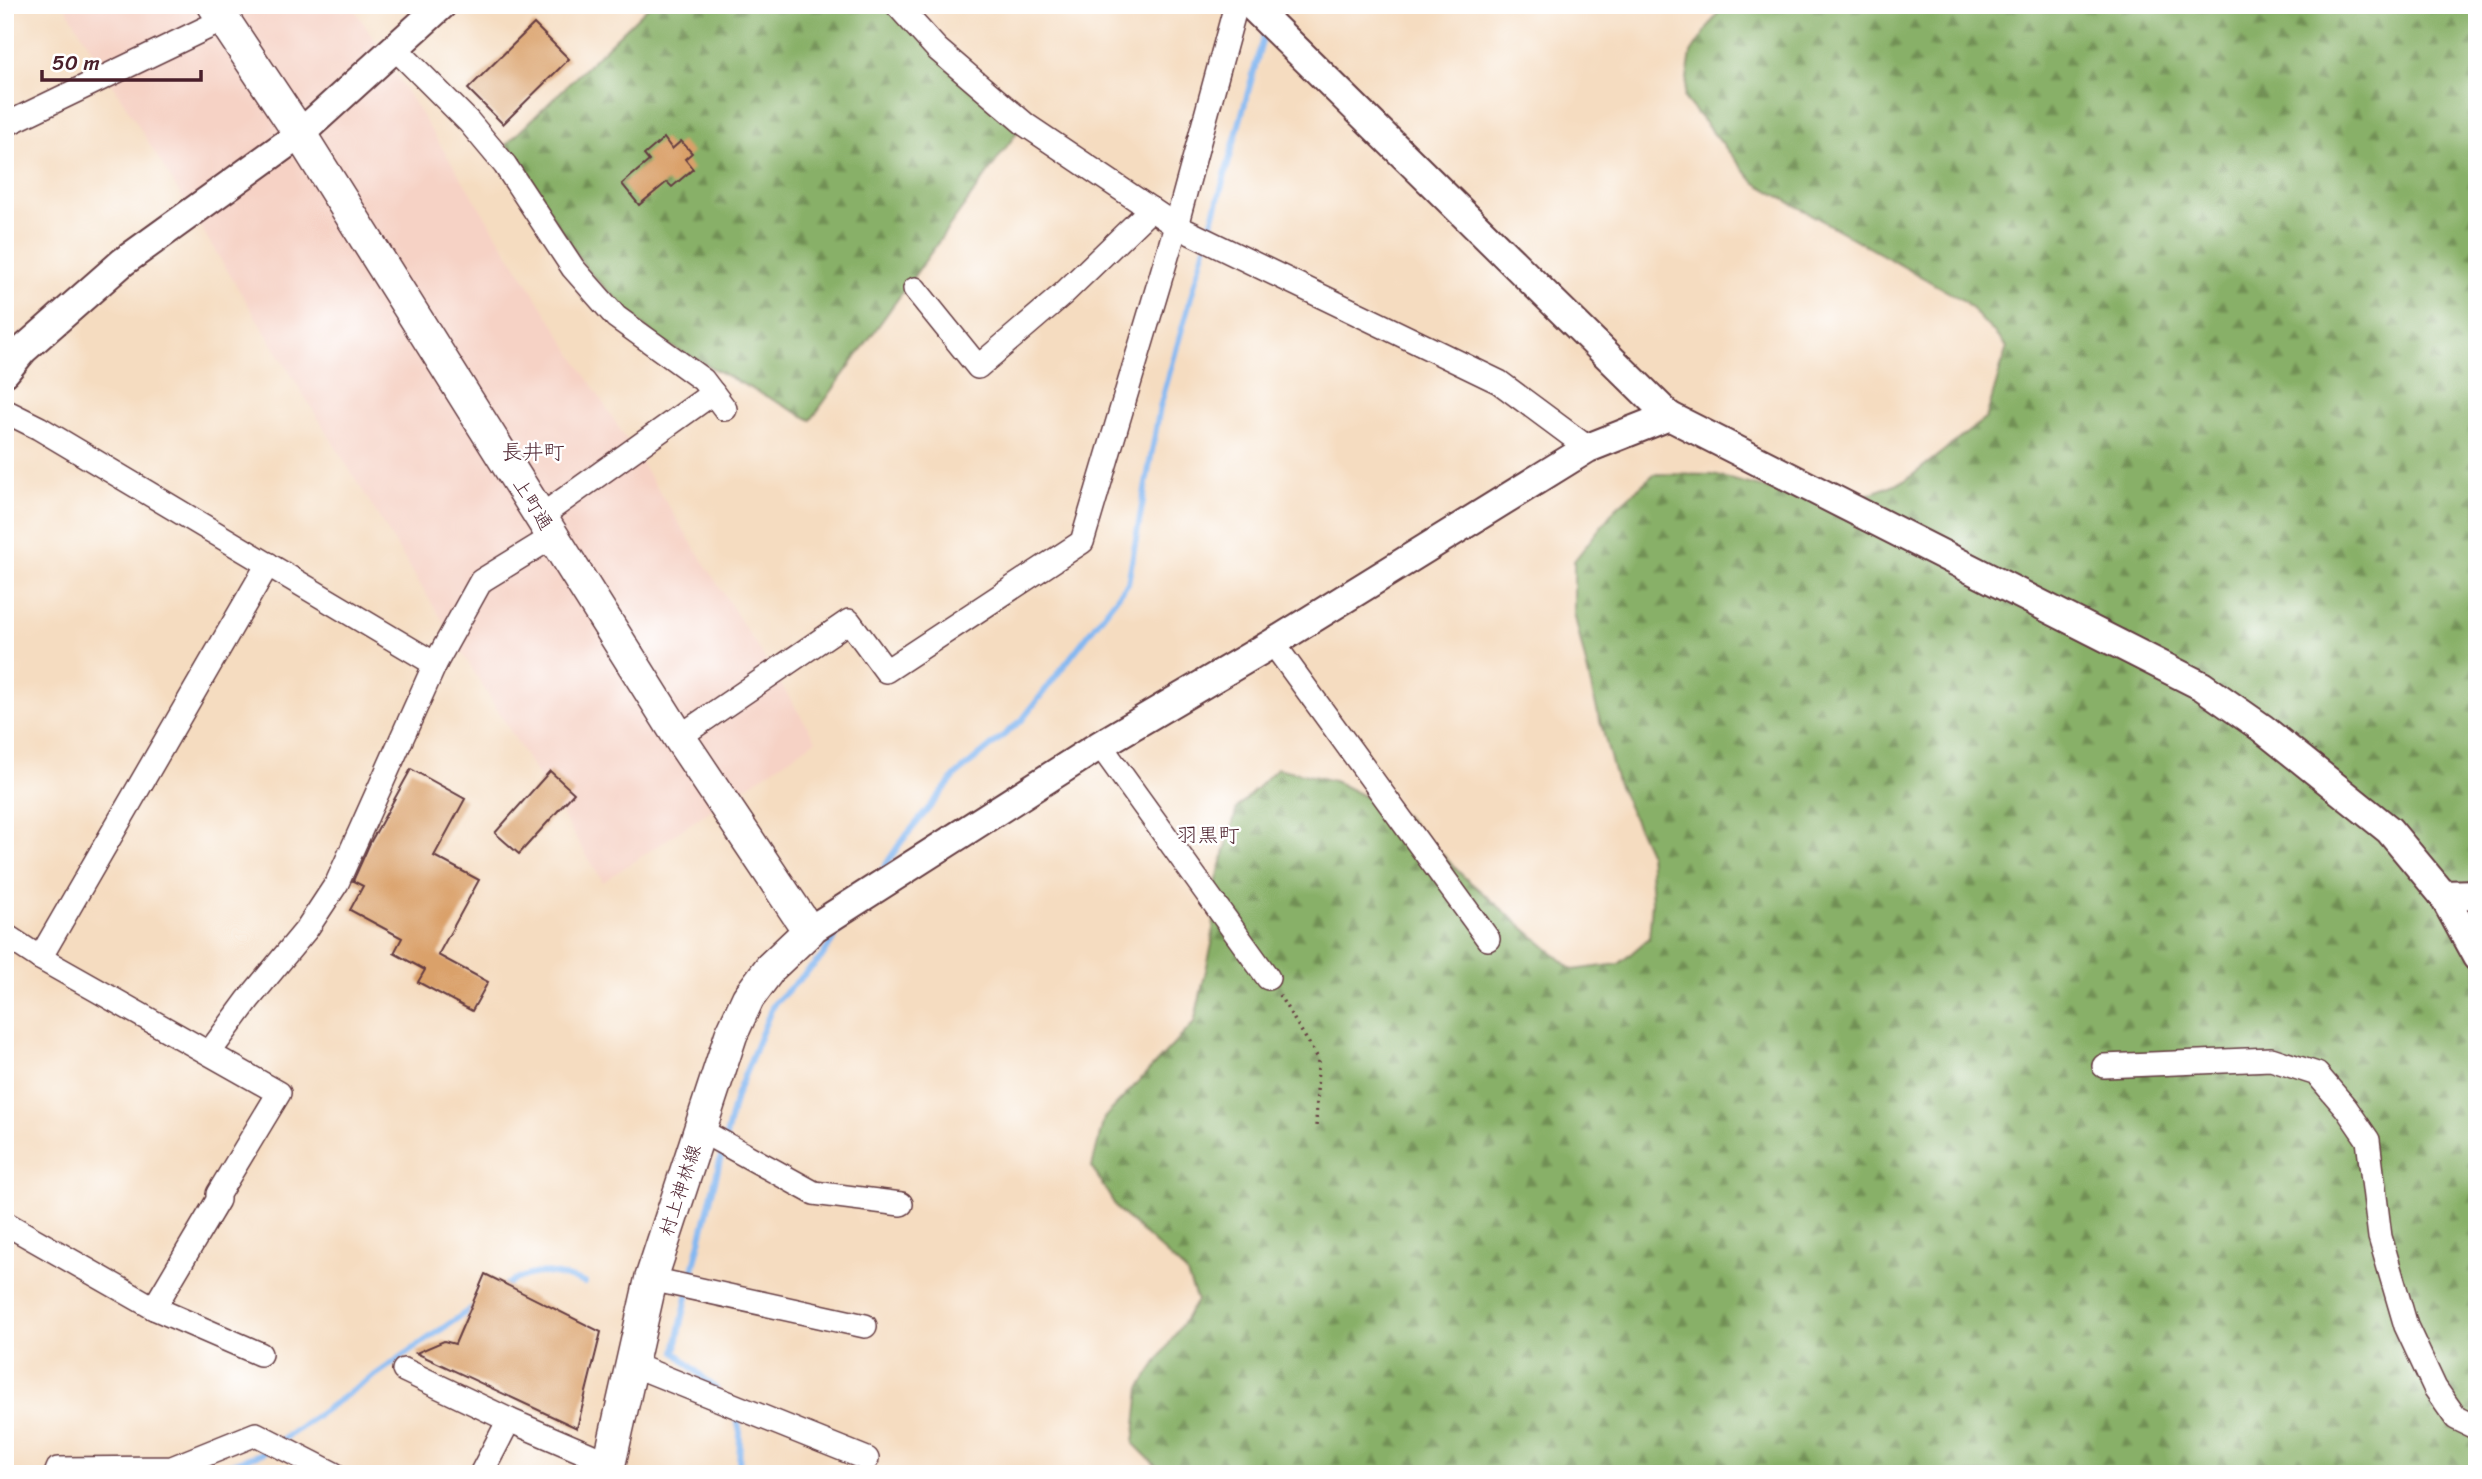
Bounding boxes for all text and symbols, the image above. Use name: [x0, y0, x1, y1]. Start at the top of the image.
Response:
scale bar: [42, 38, 201, 82]
text: 50 m: [52, 44, 100, 82]
district label: 長井町: [502, 433, 565, 471]
street label: 上町通: [504, 471, 562, 537]
district label: 羽黒町: [1177, 816, 1240, 854]
street label: 村上神林線: [650, 1140, 710, 1240]

